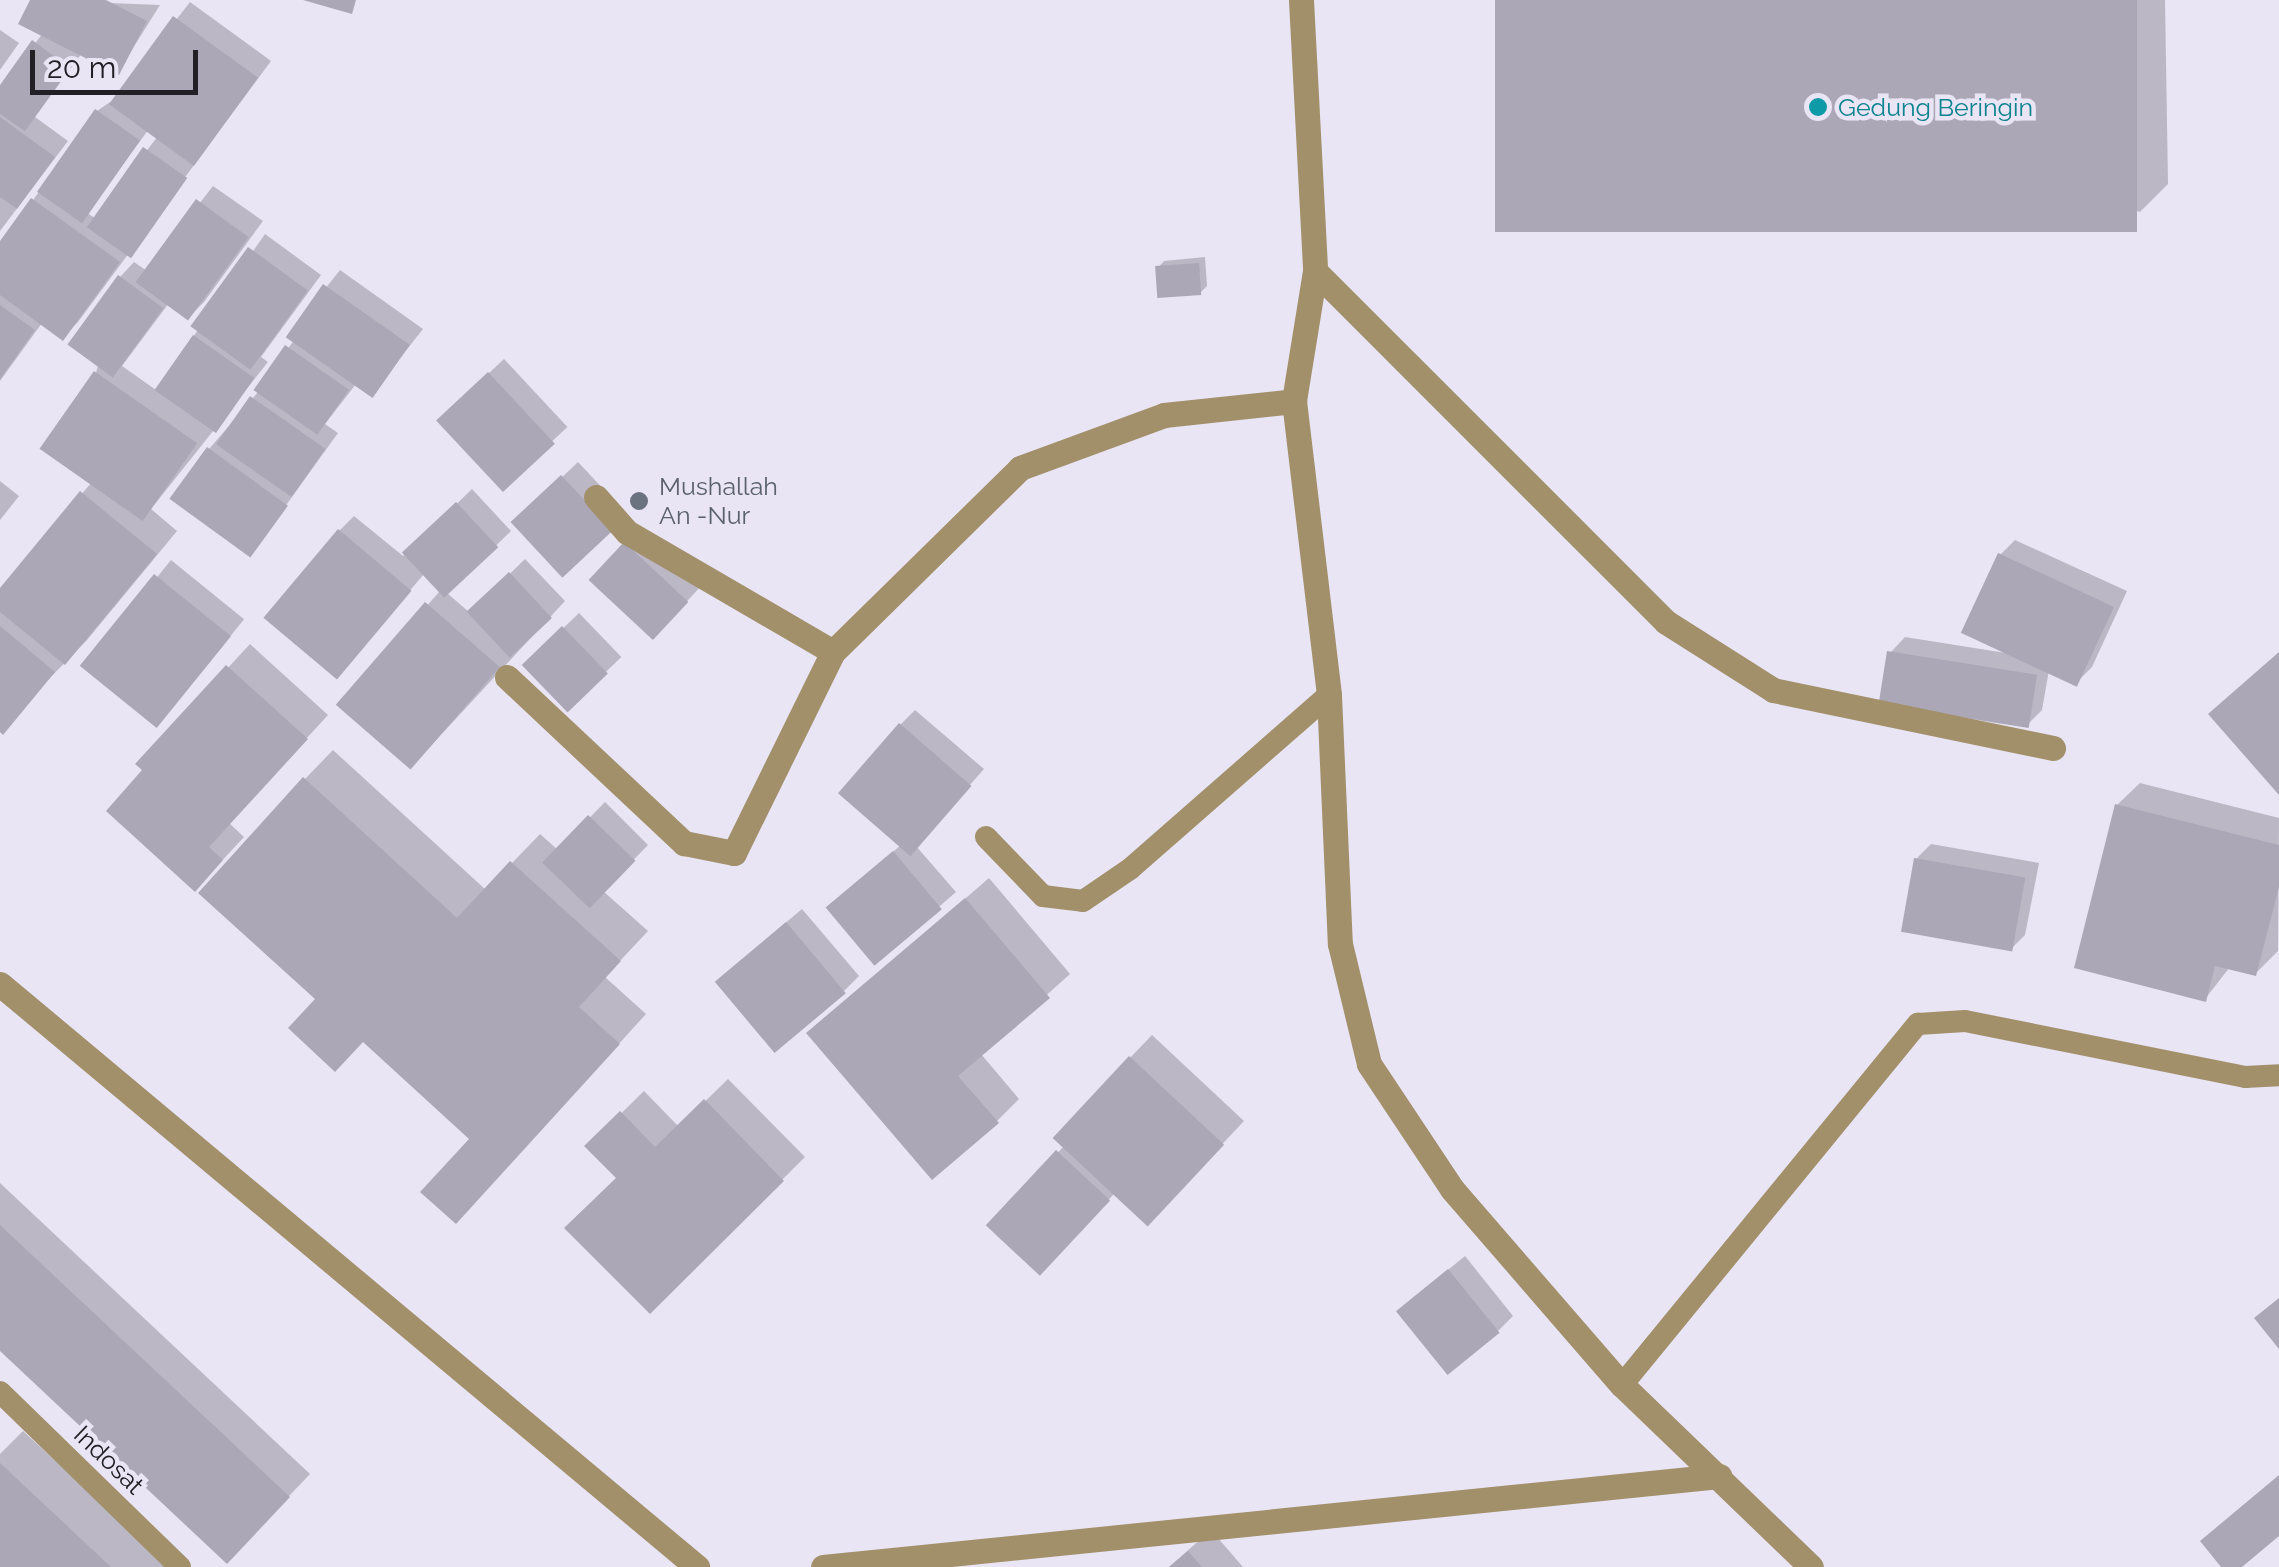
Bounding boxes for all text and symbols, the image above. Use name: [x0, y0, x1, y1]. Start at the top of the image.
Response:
scale bar: [35, 30, 202, 92]
text: 20 m: [47, 50, 116, 85]
place label: Gedung Beringin: [1838, 92, 2033, 122]
marker: Gedung Beringin: [1807, 96, 1829, 118]
place label: Mushallah An -Nur: [659, 472, 778, 531]
marker: Mushallah An -Nur: [628, 490, 650, 512]
street label: Indosat: [68, 1420, 150, 1500]

